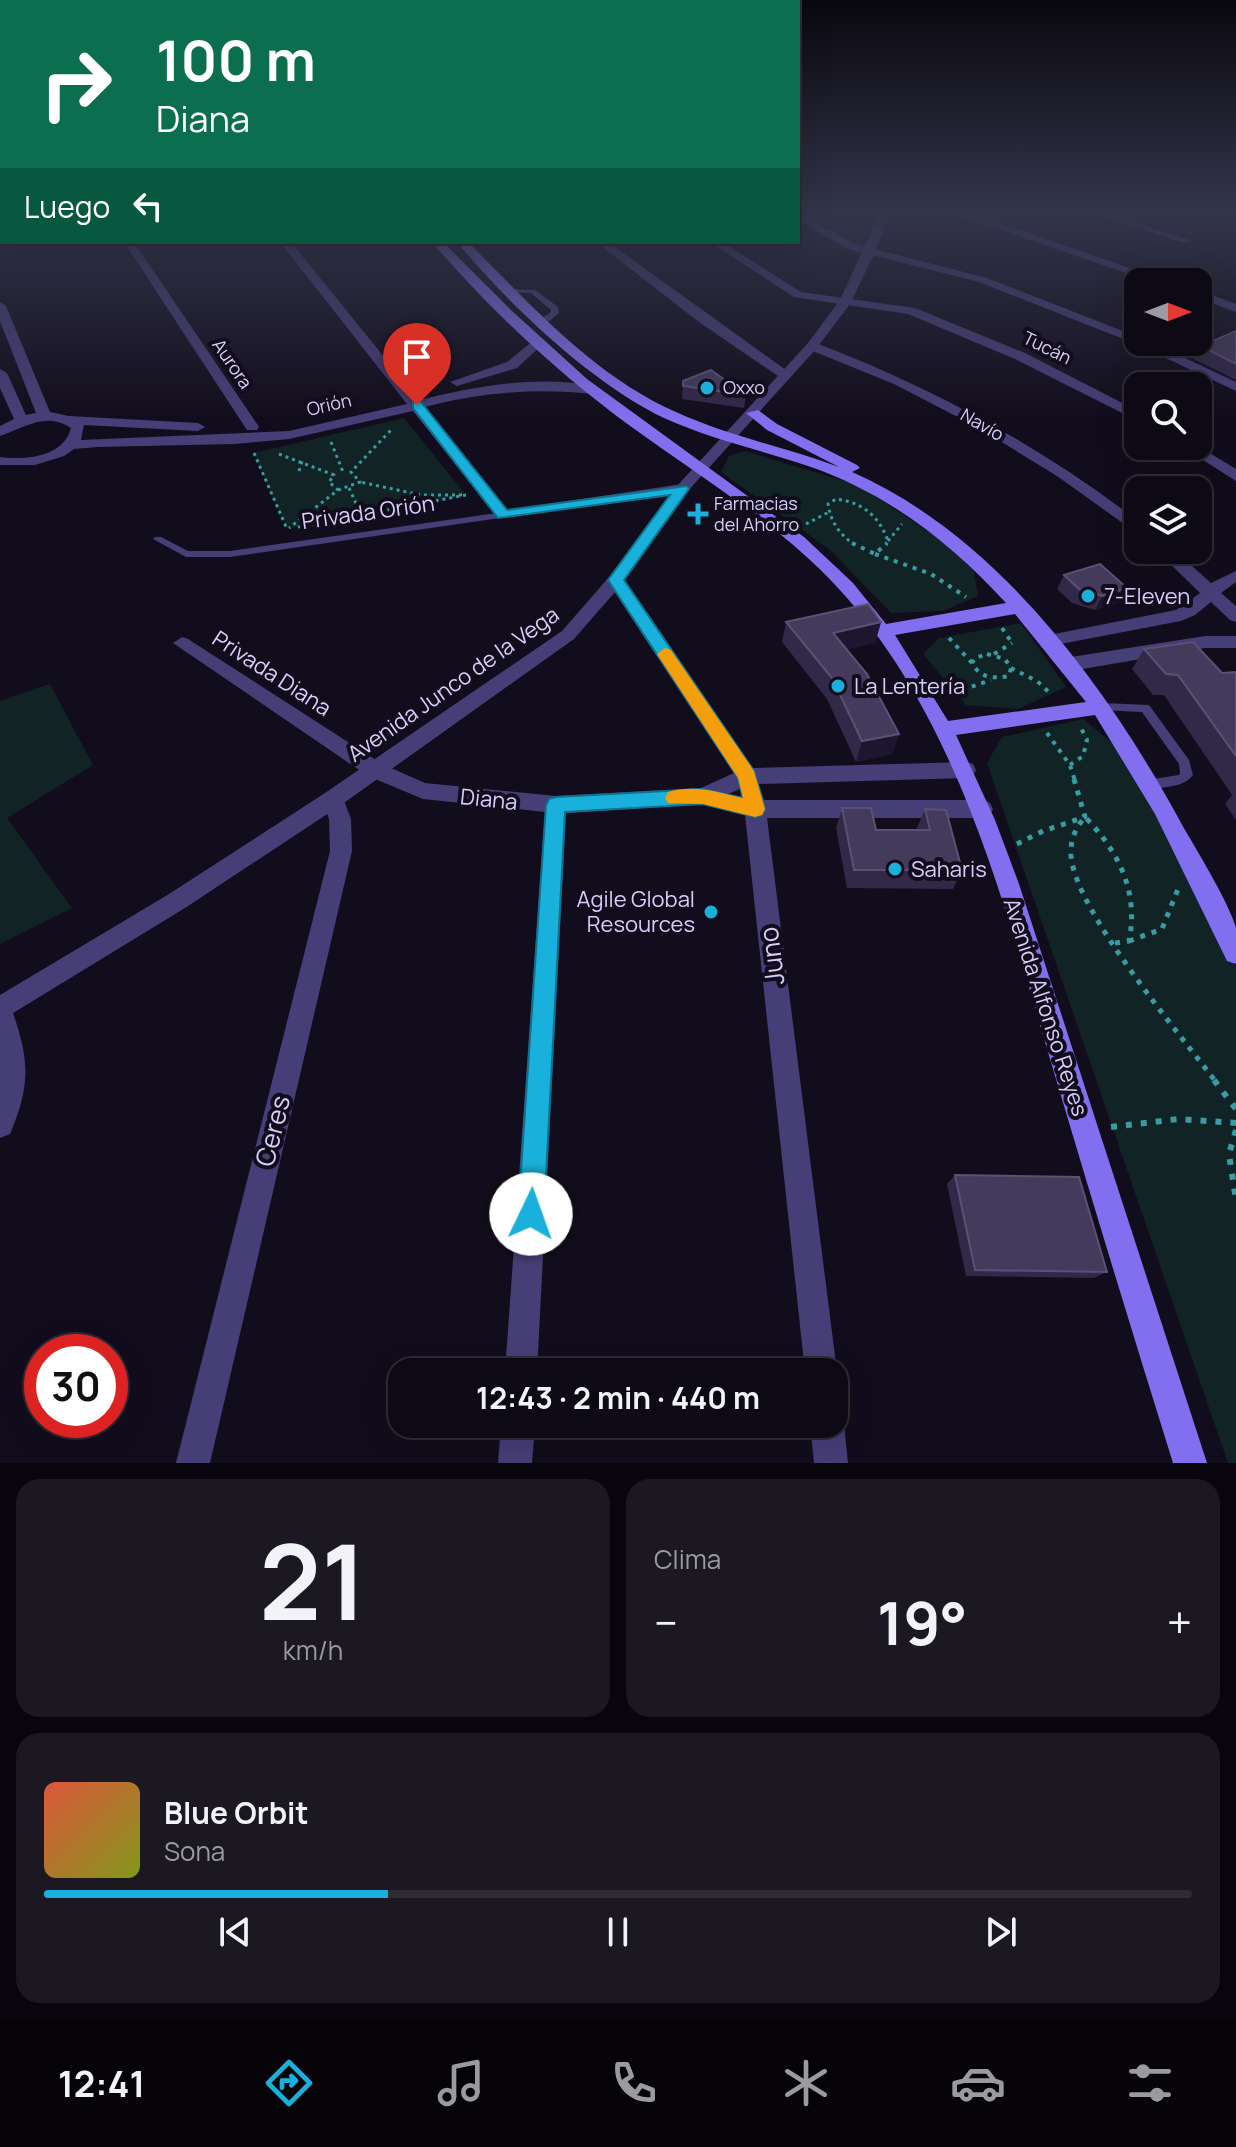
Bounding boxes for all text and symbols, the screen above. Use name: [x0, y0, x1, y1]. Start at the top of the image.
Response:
text: 100 m: [156, 21, 316, 98]
icon: right: [24, 32, 128, 136]
text: Diana: [156, 94, 250, 143]
icon: left: [126, 184, 170, 228]
text: Luego: [24, 186, 110, 227]
north arrow: [1124, 268, 1212, 356]
map controls: [1124, 268, 1212, 564]
pin: [383, 323, 451, 405]
street label: Tucán: [1019, 325, 1076, 369]
street label: Aurora: [207, 334, 258, 393]
icon: arrive: [395, 335, 439, 379]
button: search: [1124, 372, 1212, 460]
place label: Oxxo: [723, 375, 765, 399]
marker: Oxxo: [698, 379, 716, 397]
street label: Orión: [304, 387, 353, 421]
street label: Navío: [957, 402, 1008, 446]
button: layers: [1124, 476, 1212, 564]
street label: Privada Orión: [300, 488, 436, 536]
place label: Farmacias del Ahorro: [714, 491, 799, 536]
marker: Farmacias del Ahorro: [689, 505, 707, 523]
place label: 7-Eleven: [1104, 581, 1190, 611]
marker: 7-Eleven: [1079, 587, 1097, 605]
street label: Avenida Junco de la Vega: [341, 599, 565, 769]
street label: Privada Diana: [207, 623, 337, 723]
place label: La Lentería: [854, 671, 965, 701]
marker: La Lentería: [829, 677, 847, 695]
street label: Diana: [459, 781, 519, 817]
place label: Saharis: [911, 854, 987, 884]
marker: Saharis: [886, 860, 904, 878]
place label: Agile Global Resources: [576, 884, 695, 939]
street label: Avenida Alfonso Reyes: [997, 894, 1095, 1120]
marker: Agile Global Resources: [702, 903, 720, 921]
street label: Juno: [750, 925, 792, 987]
street label: Ceres: [246, 1092, 298, 1170]
position arrow: [489, 1172, 573, 1256]
speed limit sign: 30: [24, 1334, 128, 1438]
text: 12:43 · 2 min · 440 m: [476, 1377, 760, 1418]
text: 21: [259, 1509, 367, 1651]
text: Clima: [654, 1541, 721, 1577]
text: 19°: [877, 1581, 967, 1663]
text: −: [654, 1592, 678, 1652]
text: +: [1167, 1592, 1192, 1652]
text: km/h: [283, 1632, 343, 1668]
text: Blue Orbit: [164, 1792, 309, 1833]
text: Sona: [164, 1833, 225, 1869]
icon: previous: [213, 1910, 257, 1954]
icon: pause: [596, 1910, 640, 1954]
icon: next: [979, 1910, 1023, 1954]
icon: directions: [261, 2055, 317, 2111]
icon: music: [433, 2055, 489, 2111]
icon: phone: [606, 2055, 662, 2111]
icon: climate: [778, 2055, 834, 2111]
icon: car: [950, 2055, 1006, 2111]
icon: filters: [1122, 2055, 1178, 2111]
text: 12:41: [58, 2059, 145, 2108]

